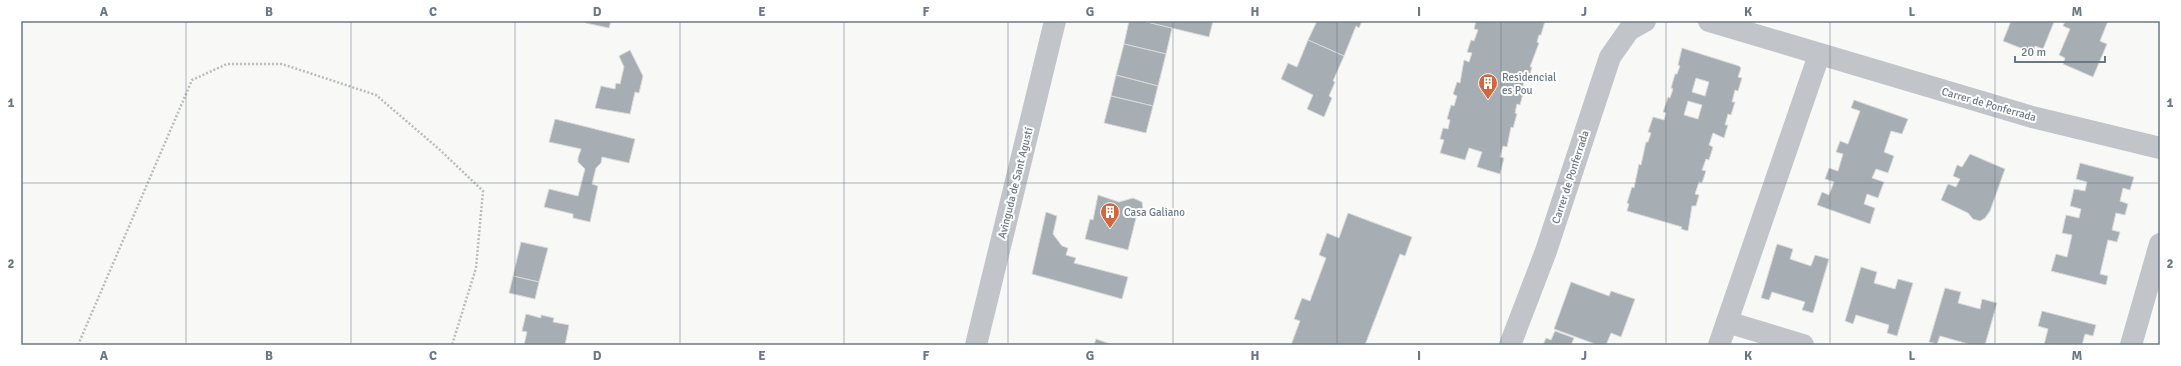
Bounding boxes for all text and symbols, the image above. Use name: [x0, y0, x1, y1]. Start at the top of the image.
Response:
text: A: [100, 4, 109, 20]
text: B: [265, 4, 273, 20]
text: C: [429, 4, 437, 20]
text: D: [593, 4, 602, 20]
text: E: [758, 4, 766, 20]
text: F: [923, 4, 930, 20]
text: G: [1086, 4, 1094, 20]
text: H: [1251, 4, 1259, 20]
text: I: [1417, 4, 1421, 20]
text: J: [1581, 4, 1587, 20]
text: K: [1744, 4, 1752, 20]
text: L: [1909, 4, 1916, 20]
text: M: [2072, 4, 2083, 20]
scale bar: [2015, 38, 2105, 64]
text: 20 m: [2021, 45, 2046, 60]
place label: Residencial es Pou: [1502, 71, 1556, 97]
building icon: Residencial es Pou: [1477, 72, 1499, 100]
street label: Carrer de Ponferrada: [1940, 85, 2038, 124]
text: 1: [7, 95, 15, 111]
text: 1: [2166, 95, 2174, 111]
street label: Avinguda de Sant Agustí: [995, 126, 1036, 240]
street label: Carrer de Ponferrada: [1549, 128, 1592, 226]
building icon: Casa Galiano: [1099, 201, 1121, 229]
place label: Casa Galiano: [1124, 206, 1185, 219]
text: 2: [7, 256, 15, 272]
text: 2: [2166, 256, 2174, 272]
text: A: [100, 348, 109, 364]
text: B: [265, 348, 273, 364]
text: C: [429, 348, 437, 364]
text: D: [593, 348, 602, 364]
text: E: [758, 348, 766, 364]
text: F: [923, 348, 930, 364]
text: G: [1086, 348, 1094, 364]
text: H: [1251, 348, 1259, 364]
text: I: [1417, 348, 1421, 364]
text: J: [1581, 348, 1587, 364]
text: K: [1744, 348, 1752, 364]
text: L: [1909, 348, 1916, 364]
text: M: [2072, 348, 2083, 364]

